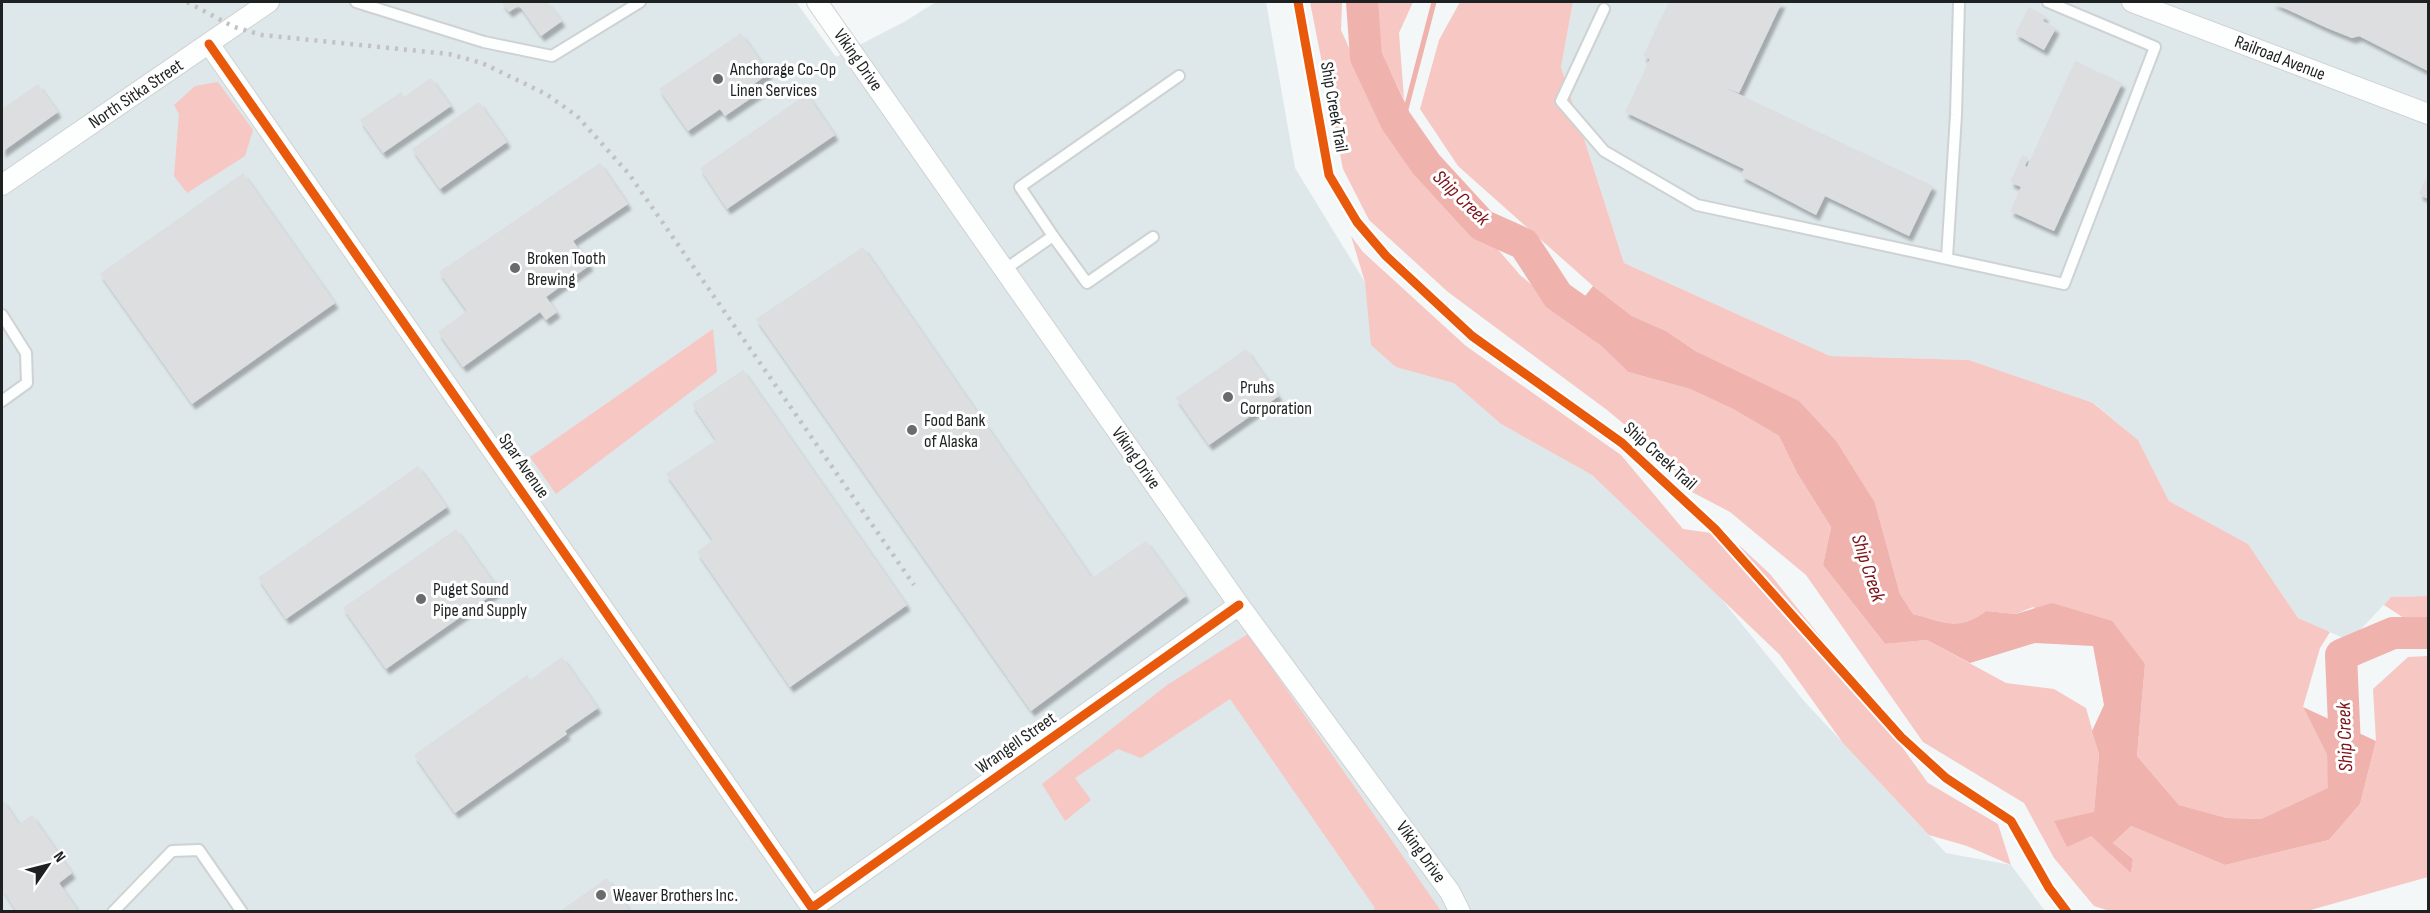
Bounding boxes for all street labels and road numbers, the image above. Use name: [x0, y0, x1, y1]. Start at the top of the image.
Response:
street label: Viking Drive: [829, 25, 887, 95]
street label: Railroad Avenue: [2232, 31, 2328, 85]
street label: North Sitka Street: [85, 54, 188, 133]
street label: Ship Creek Trail: [1316, 60, 1352, 154]
street label: Ship Creek Trail: [1619, 418, 1701, 494]
street label: Viking Drive: [1107, 423, 1165, 493]
street label: Spar Avenue: [494, 430, 554, 502]
street label: Wrangell Street: [972, 707, 1060, 778]
street label: Viking Drive: [1392, 817, 1450, 887]

